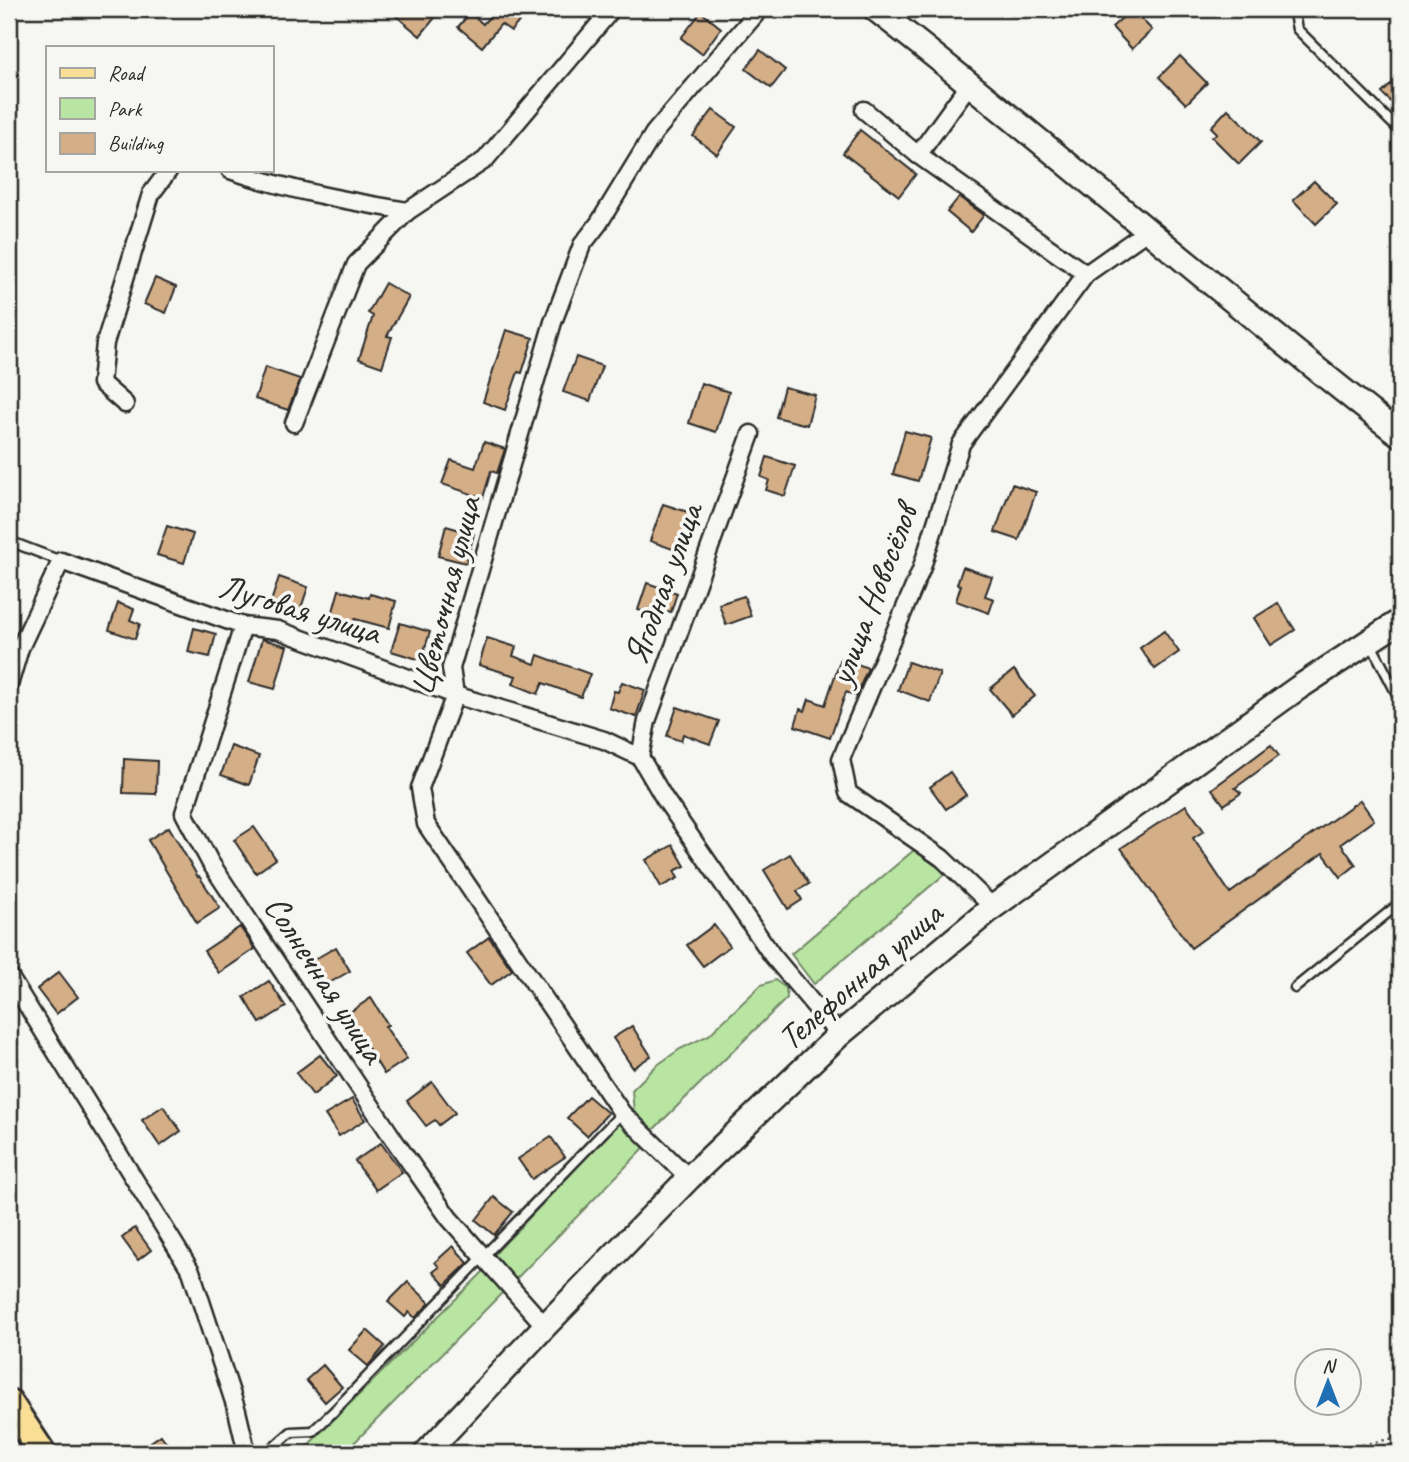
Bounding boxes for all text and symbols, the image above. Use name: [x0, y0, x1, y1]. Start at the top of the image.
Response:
legend: [46, 46, 273, 172]
text: Road: [108, 60, 147, 86]
text: Park: [108, 96, 143, 122]
text: Building: [108, 130, 165, 156]
street label: Цветочная улица: [399, 489, 492, 700]
street label: улица Новосёлов: [817, 493, 930, 693]
street label: Ягодная улица: [613, 495, 714, 671]
street label: Луговая улица: [214, 563, 389, 656]
street label: Солнечная улица: [254, 887, 397, 1074]
street label: Телефонная улица: [768, 891, 953, 1060]
north arrow: [1294, 1346, 1364, 1416]
text: N: [1322, 1354, 1337, 1378]

